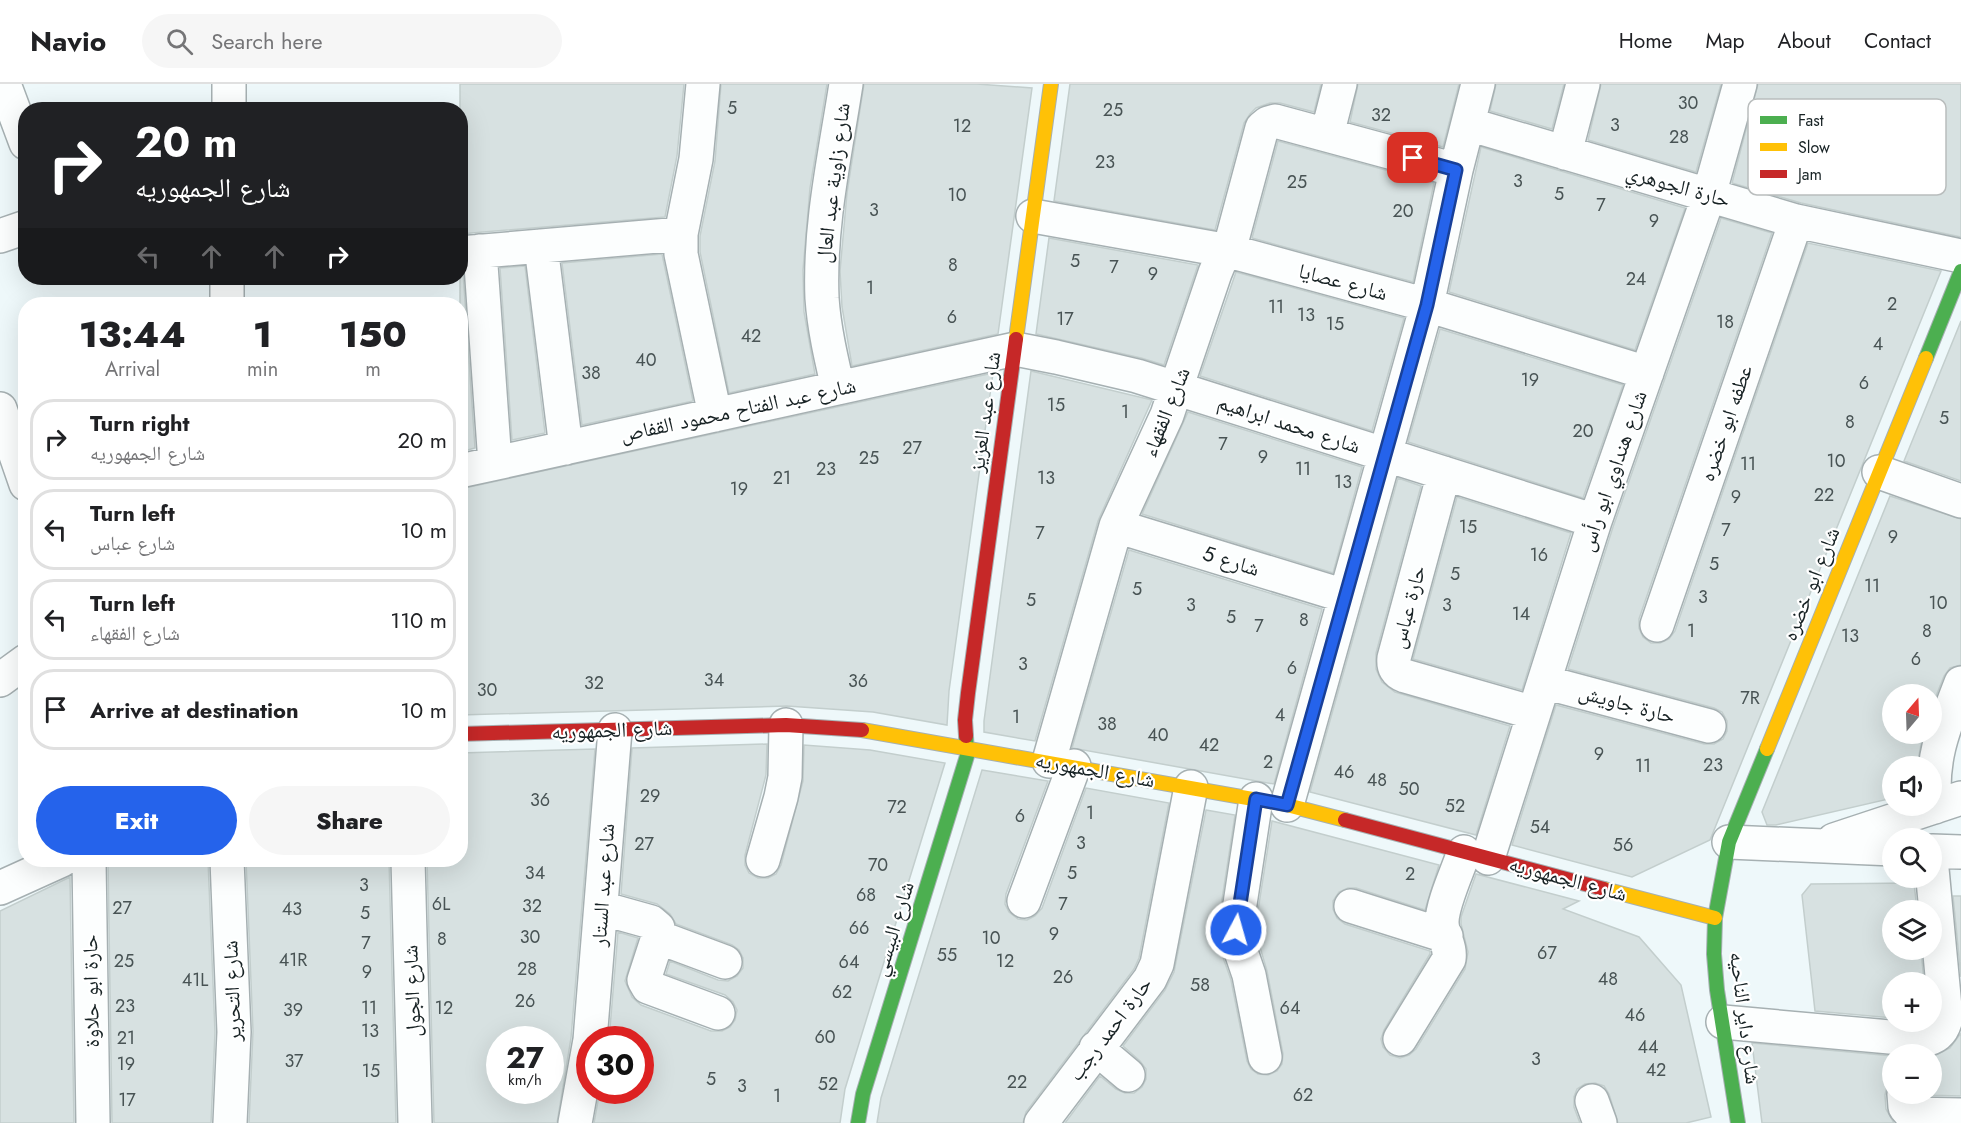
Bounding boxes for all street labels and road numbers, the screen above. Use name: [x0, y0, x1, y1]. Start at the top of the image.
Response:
street label: شارع زاوية عبد العال: [808, 101, 858, 265]
street label: حارة الجوهري: [1622, 157, 1734, 216]
street label: شارع عصايا: [1295, 256, 1391, 308]
street label: شارع عبد العزيز: [962, 350, 1008, 475]
street label: عطفه ابو خضره: [1692, 360, 1760, 485]
street label: شارع الفقهاء: [1134, 363, 1198, 461]
street label: شارع عبد الفتاح محمود القفاص: [617, 370, 859, 450]
street label: شارع محمد ابراهيم: [1214, 387, 1364, 461]
street label: شارع هنداوي ابو رأس: [1571, 387, 1656, 556]
street label: شارع ابو خضره: [1775, 523, 1847, 645]
street label: شارع 5: [1199, 538, 1263, 584]
street label: حارة عباس: [1383, 562, 1433, 652]
street label: حارة جاويش: [1575, 677, 1679, 731]
street label: شارع الجمهوريه: [551, 713, 673, 747]
street label: شارع الجمهوريه: [1033, 745, 1157, 795]
street label: شارع عبد الستار: [584, 822, 622, 949]
street label: شارع الجمهوريه: [1506, 849, 1630, 909]
street label: شارع البيسي: [864, 878, 923, 981]
street label: حارة ابو حلاوة: [75, 934, 107, 1048]
street label: شارع التحرير: [215, 940, 249, 1043]
street label: شارع الجول: [395, 945, 429, 1037]
street label: شارع داير الناحيه: [1722, 950, 1768, 1086]
street label: حارة احمد رجب: [1061, 971, 1159, 1087]

